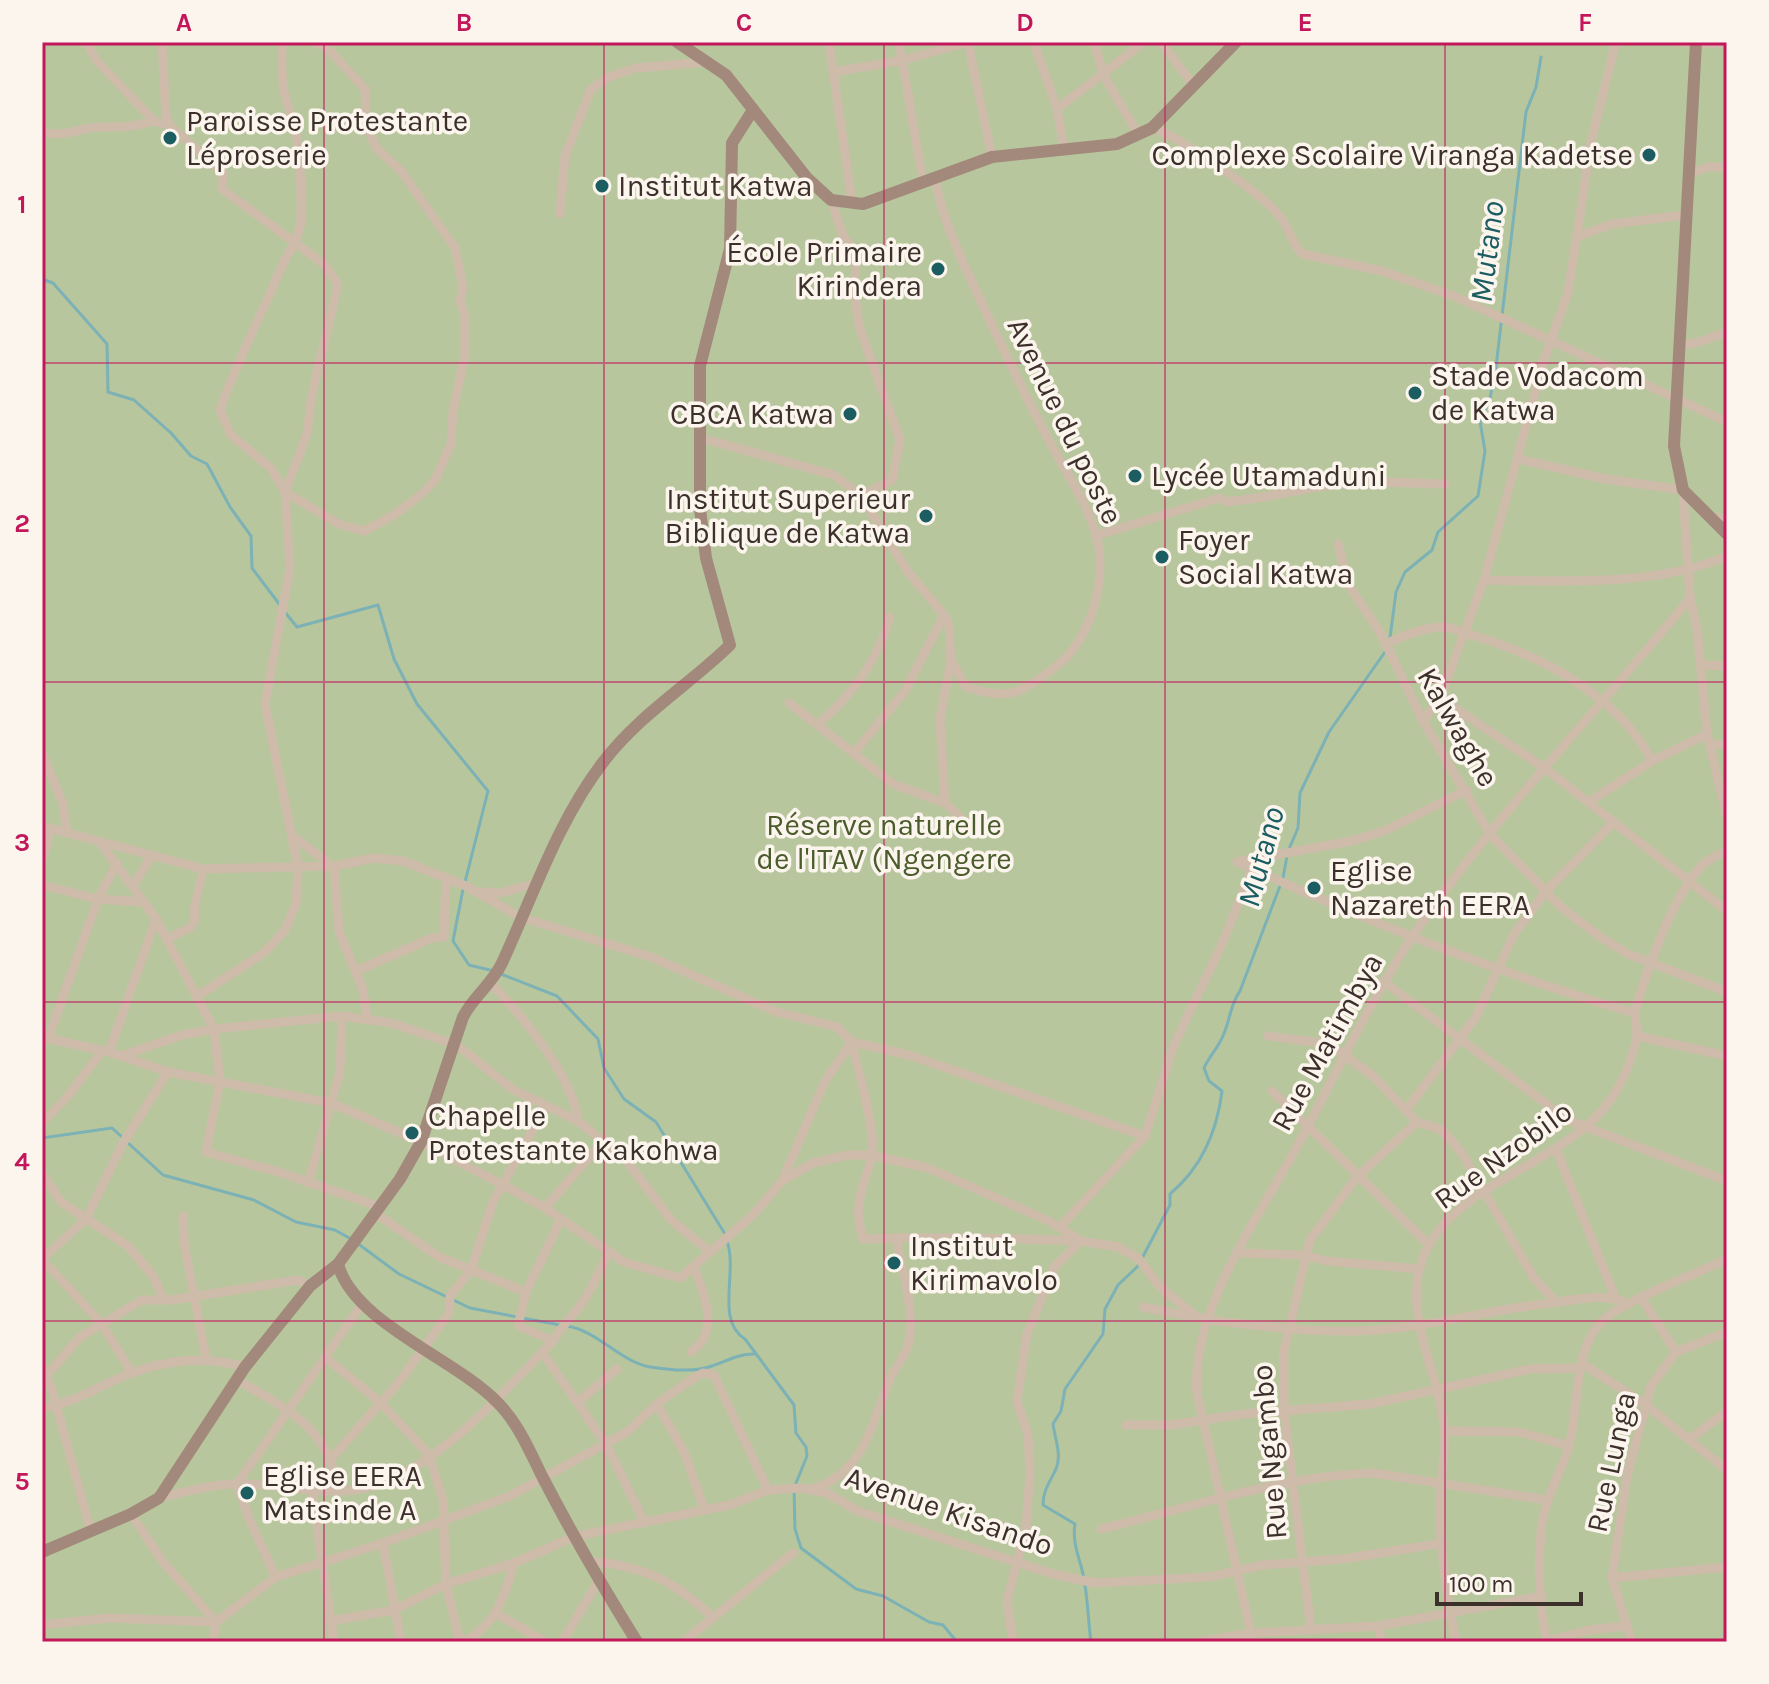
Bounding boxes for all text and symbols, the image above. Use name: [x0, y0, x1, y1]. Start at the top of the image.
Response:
text: A: [176, 7, 192, 38]
text: B: [456, 7, 472, 38]
text: C: [736, 7, 752, 38]
text: D: [1016, 7, 1034, 38]
text: E: [1297, 7, 1313, 38]
text: F: [1578, 7, 1592, 38]
place label: Paroisse Protestante Léproserie: [186, 103, 468, 173]
marker: Paroisse Protestante Léproserie: [161, 129, 179, 147]
place label: Complexe Scolaire Viranga Kadetse: [1151, 137, 1633, 173]
marker: Complexe Scolaire Viranga Kadetse: [1640, 146, 1658, 164]
place label: Institut Katwa: [618, 168, 813, 204]
marker: Institut Katwa: [593, 177, 611, 195]
text: 1: [17, 189, 27, 220]
water label: Mutano: [1462, 199, 1512, 305]
place label: École Primaire Kirindera: [726, 234, 922, 304]
marker: École Primaire Kirindera: [929, 260, 947, 278]
street label: Avenue du poste: [999, 312, 1131, 530]
place label: Stade Vodacom de Katwa: [1431, 358, 1644, 428]
marker: Stade Vodacom de Katwa: [1406, 384, 1424, 402]
place label: CBCA Katwa: [670, 396, 834, 432]
marker: CBCA Katwa: [841, 405, 859, 423]
place label: Lycée Utamaduni: [1151, 458, 1387, 494]
marker: Lycée Utamaduni: [1126, 467, 1144, 485]
place label: Institut Superieur Biblique de Katwa: [664, 481, 910, 551]
marker: Institut Superieur Biblique de Katwa: [917, 507, 935, 525]
text: 2: [14, 508, 30, 539]
place label: Foyer Social Katwa: [1178, 522, 1353, 592]
marker: Foyer Social Katwa: [1153, 548, 1171, 566]
street label: Kalwaghe: [1409, 661, 1507, 793]
water label: Mutano: [1230, 803, 1292, 911]
park label: Réserve naturelle de l'ITAV (Ngengere: [756, 807, 1012, 877]
text: 3: [14, 827, 30, 858]
place label: Eglise Nazareth EERA: [1330, 853, 1530, 923]
marker: Eglise Nazareth EERA: [1305, 879, 1323, 897]
street label: Rue Matimbya: [1263, 947, 1391, 1137]
street label: Rue Nzobilo: [1427, 1093, 1579, 1217]
place label: Chapelle Protestante Kakohwa: [428, 1098, 718, 1168]
marker: Chapelle Protestante Kakohwa: [403, 1124, 421, 1142]
text: 4: [14, 1146, 30, 1177]
place label: Institut Kirimavolo: [910, 1228, 1058, 1298]
marker: Institut Kirimavolo: [885, 1254, 903, 1272]
street label: Rue Ngambo: [1243, 1363, 1295, 1541]
street label: Rue Lunga: [1579, 1388, 1643, 1536]
place label: Eglise EERA Matsinde A: [263, 1458, 422, 1528]
street label: Avenue Kisando: [840, 1459, 1058, 1563]
text: 5: [14, 1466, 30, 1497]
marker: Eglise EERA Matsinde A: [238, 1484, 256, 1502]
scale bar: [1437, 1556, 1581, 1606]
text: 100 m: [1449, 1570, 1514, 1598]

